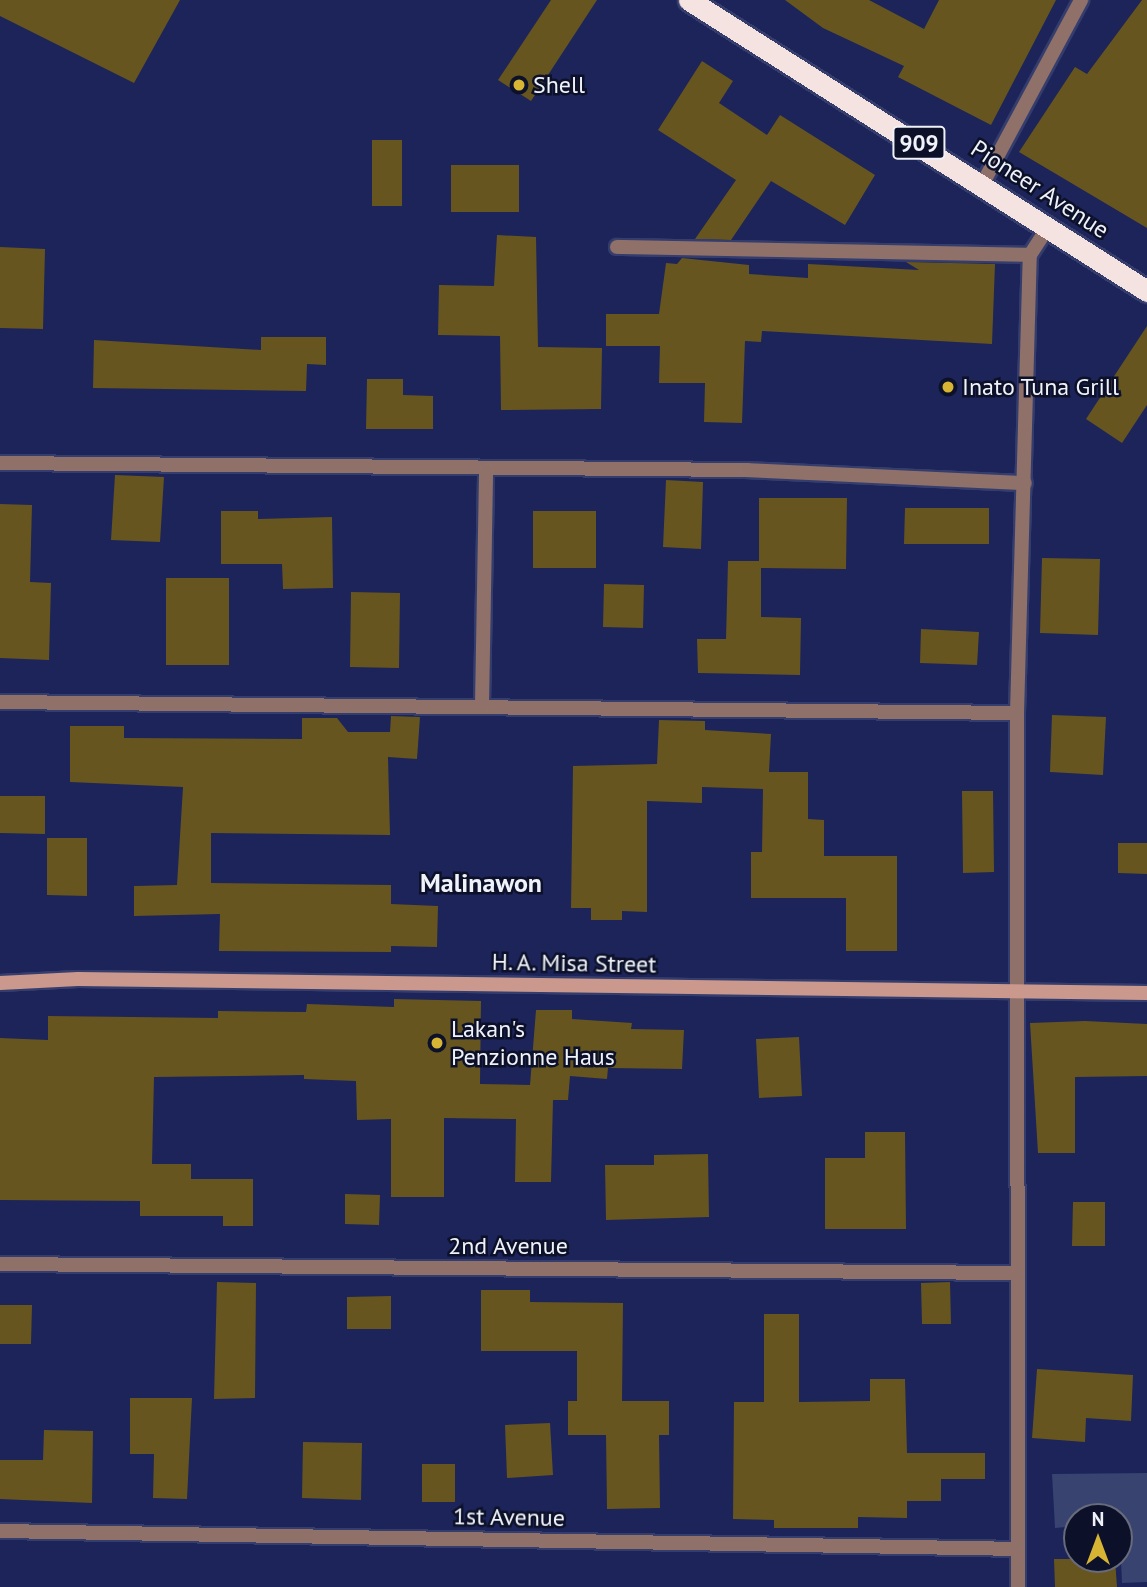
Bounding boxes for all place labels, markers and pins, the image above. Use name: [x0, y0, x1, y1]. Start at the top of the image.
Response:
place label: Shell: [533, 71, 585, 99]
marker: Shell: [511, 77, 527, 93]
place label: Inato Tuna Grill: [962, 373, 1120, 401]
marker: Inato Tuna Grill: [940, 379, 956, 395]
place label: Lakan's Penzionne Haus: [451, 1015, 615, 1071]
marker: Lakan's Penzionne Haus: [429, 1035, 445, 1051]

